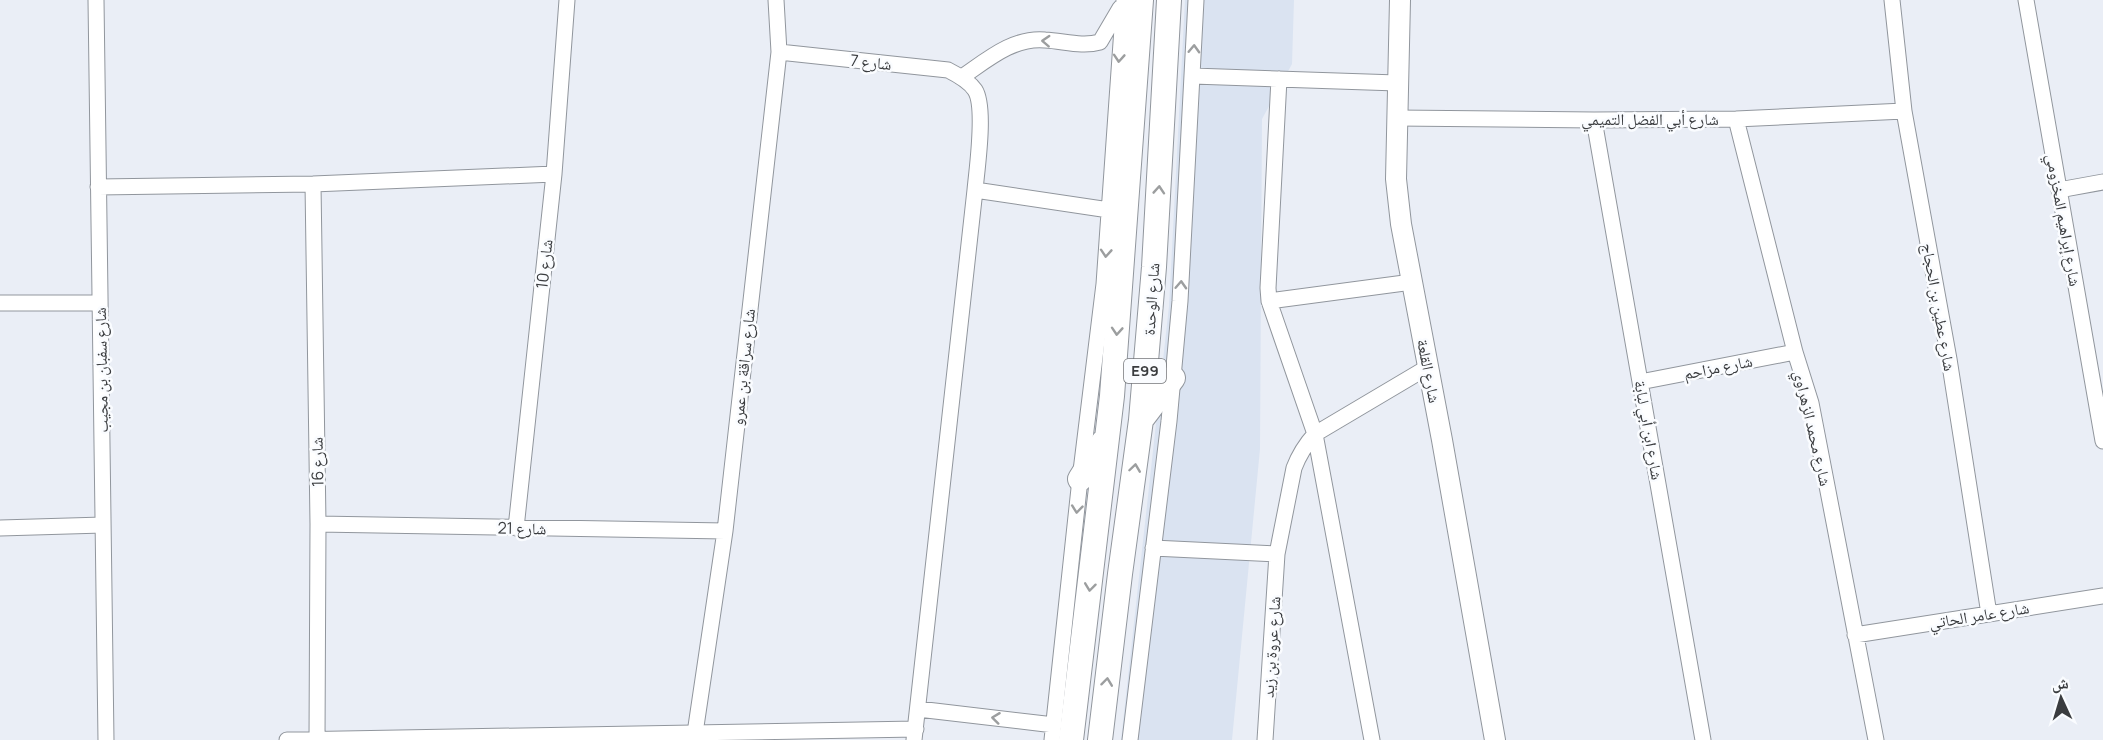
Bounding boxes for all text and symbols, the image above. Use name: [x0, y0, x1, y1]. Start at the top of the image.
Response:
one-way arrow: [1042, 34, 1051, 47]
one-way arrow: [1188, 44, 1200, 53]
street label: شارع 7: [849, 49, 893, 75]
one-way arrow: [1113, 54, 1126, 63]
street label: شارع أبي الفضل التميمي: [1581, 108, 1719, 132]
street label: شارع إبراهيم المخزومي: [2039, 152, 2086, 288]
one-way arrow: [1152, 185, 1165, 194]
street label: شارع 10: [530, 238, 558, 290]
street label: شارع عطين بن الحجاج: [1917, 241, 1961, 373]
one-way arrow: [1099, 248, 1112, 257]
street label: شارع الوحدة: [1137, 262, 1165, 336]
one-way arrow: [1174, 281, 1187, 290]
street label: شارع سفبان بن مجيب: [89, 307, 113, 433]
street label: شارع سراقة بن عمرو: [726, 308, 760, 426]
one-way arrow: [1110, 326, 1123, 335]
street label: شارع القلعة: [1412, 337, 1446, 405]
street label: شارع مزاحم: [1682, 350, 1754, 384]
road number: E99: [1124, 359, 1166, 383]
street label: شارع محمد الزهراوي: [1787, 368, 1837, 489]
street label: شارع ابن أبي لبابة: [1627, 379, 1669, 482]
street label: شارع 16: [306, 437, 328, 487]
one-way arrow: [1128, 463, 1140, 472]
one-way arrow: [1071, 504, 1084, 514]
street label: شارع 21: [497, 517, 547, 539]
one-way arrow: [1085, 583, 1097, 592]
street label: شارع عروة بن زيد: [1256, 596, 1286, 698]
street label: شارع عامر الحاتي: [1927, 596, 2031, 636]
north arrow: [2031, 668, 2091, 728]
text: ش: [2051, 671, 2069, 695]
one-way arrow: [1100, 677, 1112, 686]
one-way arrow: [991, 712, 1001, 725]

